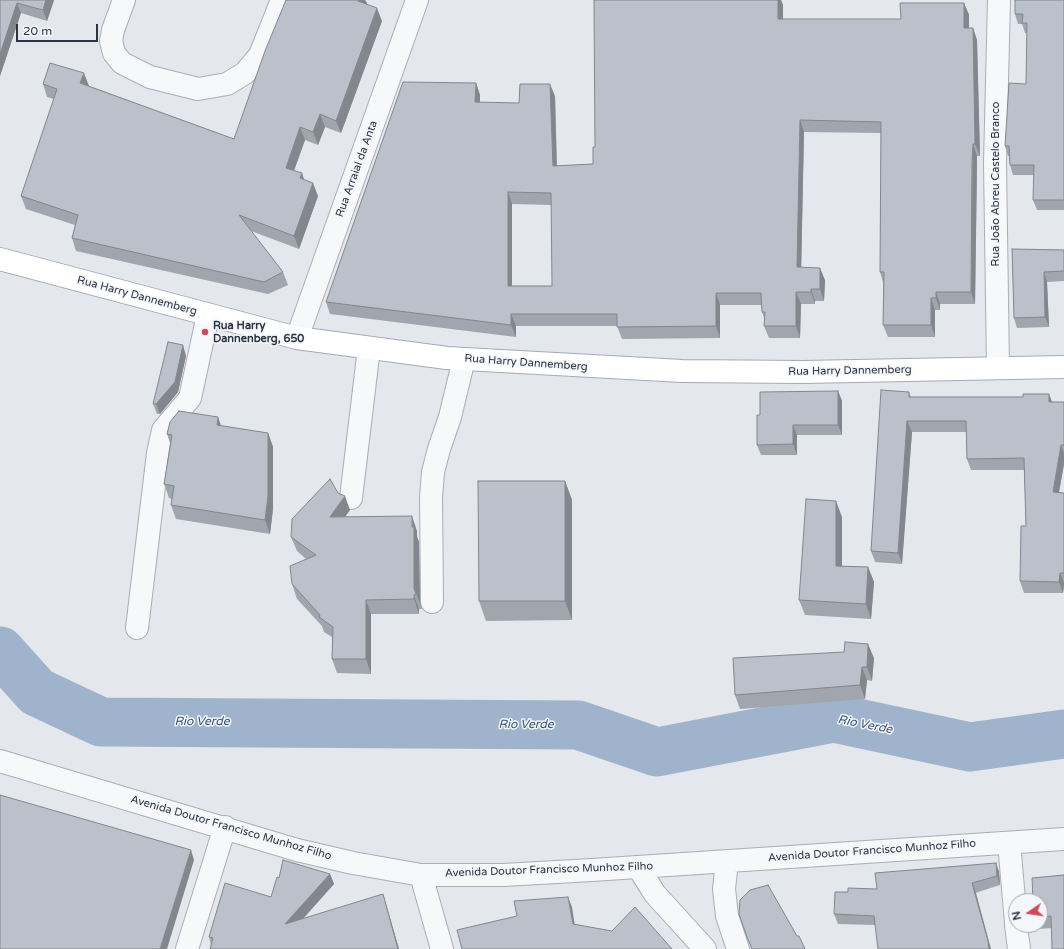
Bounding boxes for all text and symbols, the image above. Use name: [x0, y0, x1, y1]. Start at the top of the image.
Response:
scale bar: [18, 16, 100, 42]
text: 20 m: [23, 24, 52, 38]
street label: Rua João Abreu Castelo Branco: [989, 102, 1003, 266]
street label: Rua Arraial da Anta: [333, 119, 381, 219]
street label: Rua Harry Dannemberg: [76, 274, 198, 318]
place label: Rua Harry Dannenberg, 650: [213, 319, 304, 345]
marker: Rua Harry Dannenberg, 650: [200, 327, 210, 337]
street label: Rua Harry Dannemberg: [464, 352, 588, 374]
street label: Rua Harry Dannemberg: [788, 363, 912, 379]
water label: Rio Verde: [837, 713, 893, 737]
water label: Rio Verde: [174, 715, 230, 729]
water label: Rio Verde: [498, 718, 554, 732]
street label: Avenida Doutor Francisco Munhoz Filho: [129, 793, 333, 863]
street label: Avenida Doutor Francisco Munhoz Filho: [768, 837, 976, 865]
street label: Avenida Doutor Francisco Munhoz Filho: [445, 860, 653, 880]
north arrow: [1008, 893, 1048, 933]
text: N: [1009, 910, 1024, 921]

